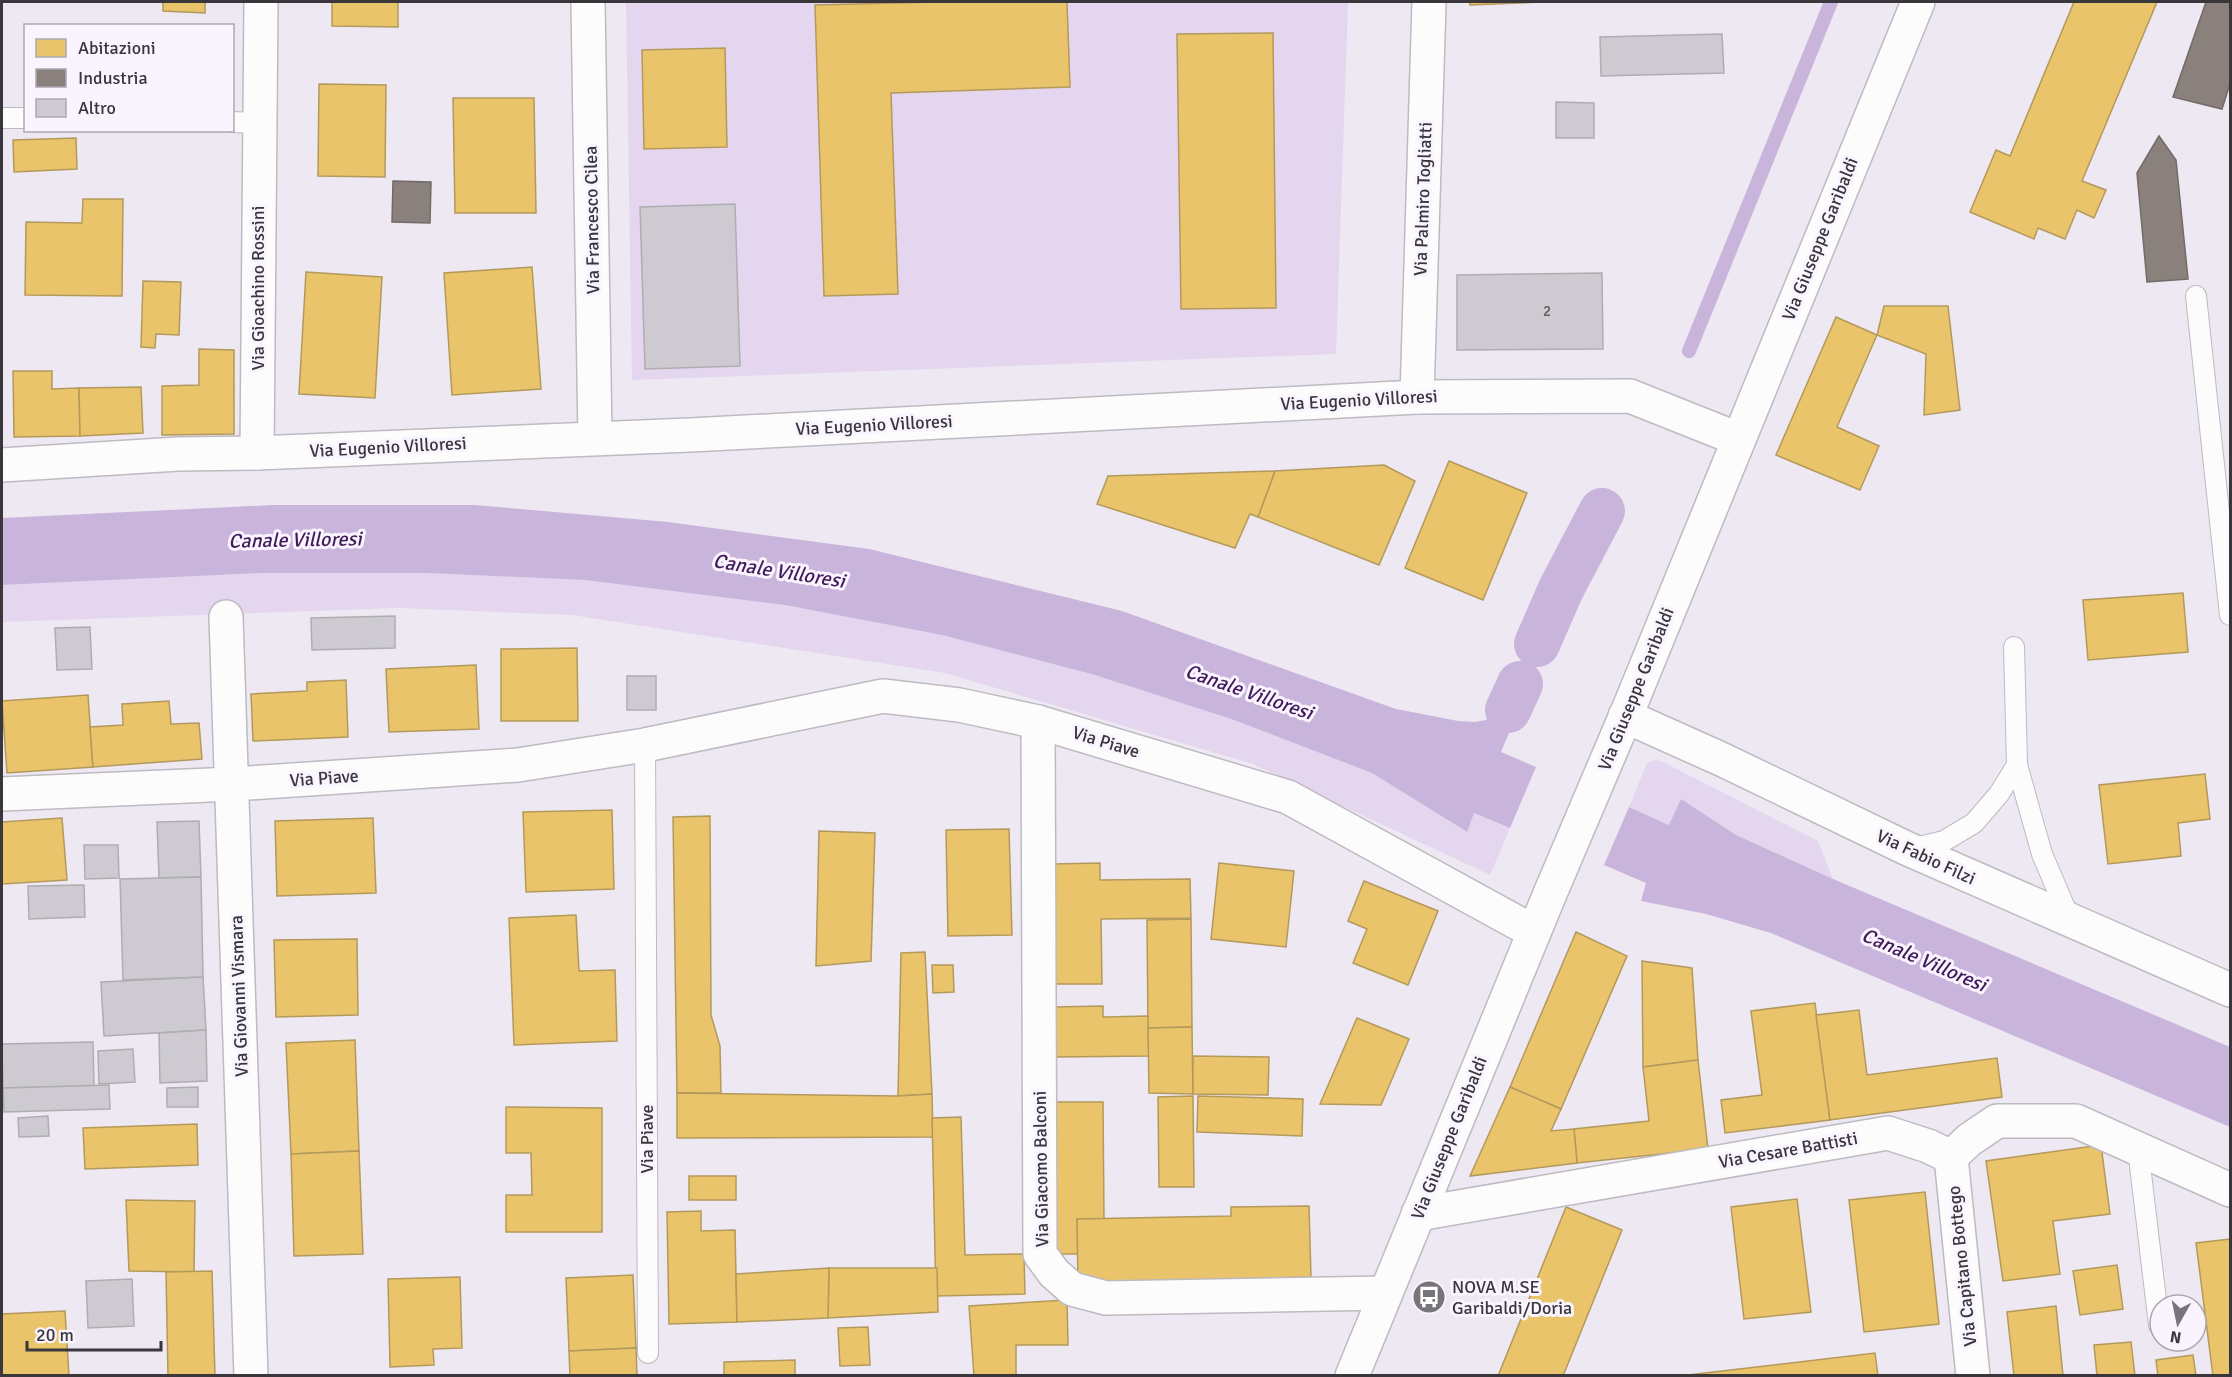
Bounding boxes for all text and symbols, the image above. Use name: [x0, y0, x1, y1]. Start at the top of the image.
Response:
legend: [24, 24, 234, 132]
text: Abitazioni: [78, 37, 156, 59]
text: Industria: [78, 67, 148, 89]
text: Altro: [78, 97, 116, 119]
street label: Via Palmiro Togliatti: [1409, 122, 1437, 276]
street label: Via Francesco Cilea: [580, 145, 604, 295]
street label: Via Giuseppe Garibaldi: [1777, 154, 1863, 324]
street label: Via Gioachino Rossini: [247, 206, 269, 370]
house number: 2: [1543, 302, 1551, 320]
street label: Via Eugenio Villoresi: [1280, 385, 1438, 415]
street label: Via Eugenio Villoresi: [795, 410, 953, 440]
street label: Via Eugenio Villoresi: [309, 432, 467, 462]
water label: Canale Villoresi: [228, 526, 363, 554]
water label: Canale Villoresi: [711, 548, 848, 594]
street label: Via Giuseppe Garibaldi: [1593, 604, 1679, 774]
water label: Canale Villoresi: [1182, 659, 1317, 726]
street label: Via Piave: [1070, 721, 1142, 763]
street label: Via Piave: [289, 765, 359, 791]
street label: Via Fabio Filzi: [1873, 824, 1979, 890]
street label: Via Giovanni Vismara: [225, 915, 253, 1077]
water label: Canale Villoresi: [1858, 923, 1992, 998]
street label: Via Giuseppe Garibaldi: [1406, 1053, 1492, 1223]
street label: Via Giacomo Balconi: [1029, 1090, 1053, 1248]
street label: Via Piave: [636, 1104, 658, 1174]
street label: Via Cesare Battisti: [1717, 1127, 1859, 1173]
street label: Via Capitano Bottego: [1943, 1185, 1981, 1347]
place label: NOVA M.SE Garibaldi/Doria: [1452, 1276, 1572, 1319]
bus stop icon: NOVA M.SE Garibaldi/Doria: [1411, 1279, 1447, 1315]
north arrow: [2148, 1293, 2208, 1353]
scale bar: [27, 1314, 160, 1352]
text: 20 m: [36, 1324, 74, 1346]
text: N: [2169, 1326, 2183, 1348]

